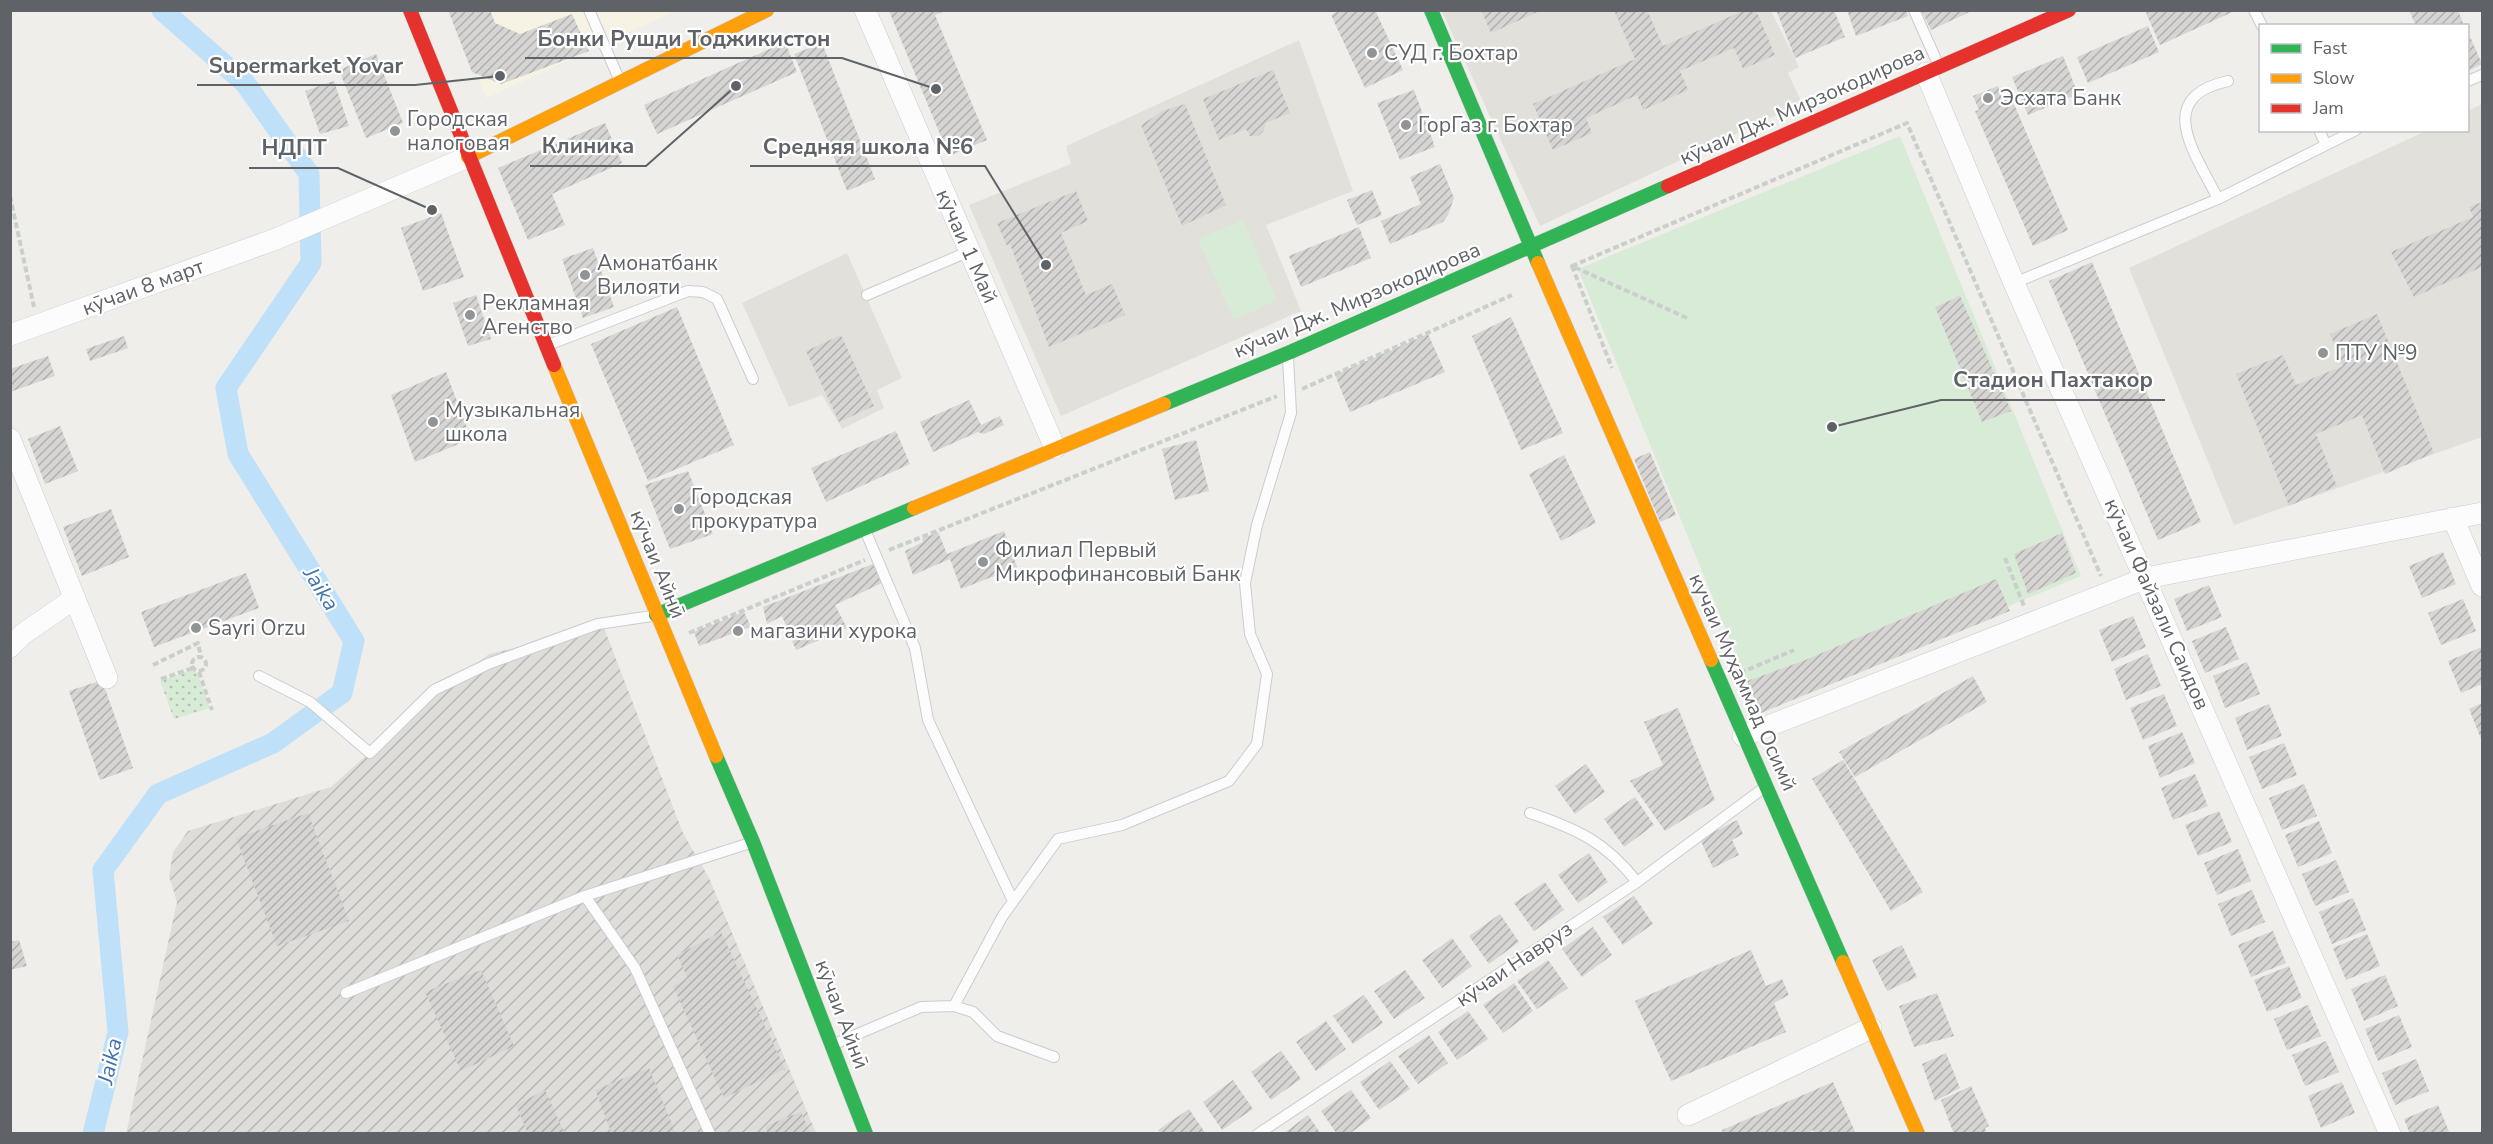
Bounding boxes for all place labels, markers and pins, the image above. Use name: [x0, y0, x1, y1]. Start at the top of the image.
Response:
callout: Бонки Рушди Тоджикистон: [525, 18, 842, 58]
place label: СУД г. Бохтар: [1384, 39, 1518, 67]
callout: Supermarket Yovar: [197, 45, 415, 85]
marker: СУД г. Бохтар: [1365, 46, 1379, 60]
place label: Эсхата Банк: [2000, 84, 2122, 112]
marker: Эсхата Банк: [1981, 91, 1995, 105]
place label: Городская налоговая: [407, 105, 510, 157]
place label: ГорГаз г. Бохтар: [1418, 111, 1573, 139]
marker: ГорГаз г. Бохтар: [1399, 118, 1413, 132]
marker: Городская налоговая: [388, 124, 402, 138]
callout: Клиника: [530, 126, 646, 166]
callout: Средняя школа №6: [750, 126, 985, 166]
callout: НДПТ: [249, 128, 338, 168]
place label: Амонатбанк Вилояти: [597, 249, 719, 301]
marker: Амонатбанк Вилояти: [578, 268, 592, 282]
place label: Рекламная Агенство: [482, 289, 590, 341]
marker: Рекламная Агенство: [463, 308, 477, 322]
place label: ПТУ №9: [2335, 339, 2418, 367]
marker: ПТУ №9: [2316, 346, 2330, 360]
callout: Стадион Пахтакор: [1941, 360, 2165, 400]
place label: Музыкальная школа: [445, 396, 580, 448]
marker: Музыкальная школа: [426, 415, 440, 429]
place label: Городская прокуратура: [691, 483, 818, 535]
marker: Городская прокуратура: [672, 502, 686, 516]
place label: Филиал Первый Микрофинансовый Банк: [995, 536, 1241, 588]
marker: Филиал Первый Микрофинансовый Банк: [976, 555, 990, 569]
place label: Sayri Orzu: [208, 614, 306, 642]
place label: магазини хурока: [750, 617, 917, 645]
marker: Sayri Orzu: [189, 621, 203, 635]
marker: магазини хурока: [731, 624, 745, 638]

